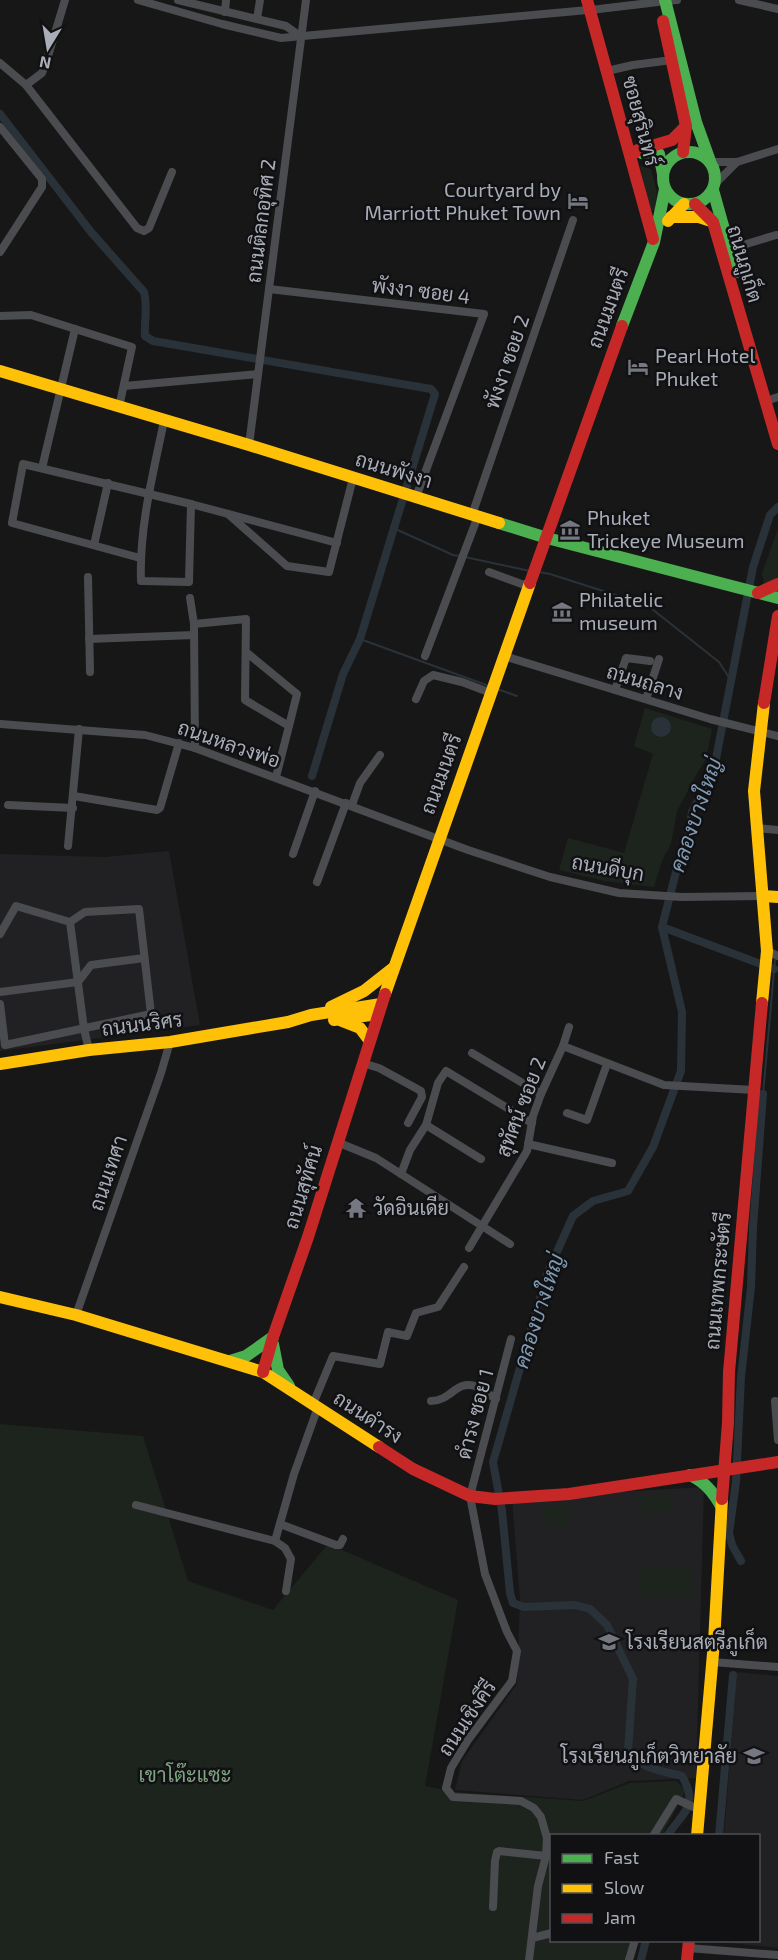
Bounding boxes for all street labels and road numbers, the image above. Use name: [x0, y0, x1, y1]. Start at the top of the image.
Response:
street label: ซอยสุรินทร์: [616, 73, 666, 169]
street label: ถนนติลกอุทิศ 2: [240, 157, 283, 285]
street label: ถนนภูเก็ต: [720, 222, 770, 306]
street label: ถนนมนตรี: [581, 264, 633, 351]
street label: พังงา ซอย 4: [371, 272, 472, 308]
street label: พังงา ซอย 2: [479, 311, 533, 412]
street label: ถนนพังงา: [353, 446, 436, 492]
street label: ถนนถลาง: [604, 658, 687, 704]
street label: ถนนหลวงพ่อ: [175, 714, 284, 772]
street label: ถนนมนตรี: [414, 730, 466, 817]
street label: ถนนดีบุก: [569, 849, 646, 888]
street label: ถนนนริศร: [100, 1006, 184, 1040]
street label: สุทัศน์ ซอย 2: [489, 1053, 553, 1161]
street label: ถนนเทศา: [83, 1132, 131, 1214]
street label: ถนนสุทัศน์: [277, 1141, 329, 1233]
street label: ถนนเทพกระษัตรี: [699, 1211, 735, 1351]
street label: ดำรง ซอย 1: [450, 1366, 498, 1462]
street label: ถนนดำรง: [330, 1385, 408, 1447]
street label: ถนนเชิงคีรี: [432, 1675, 500, 1760]

